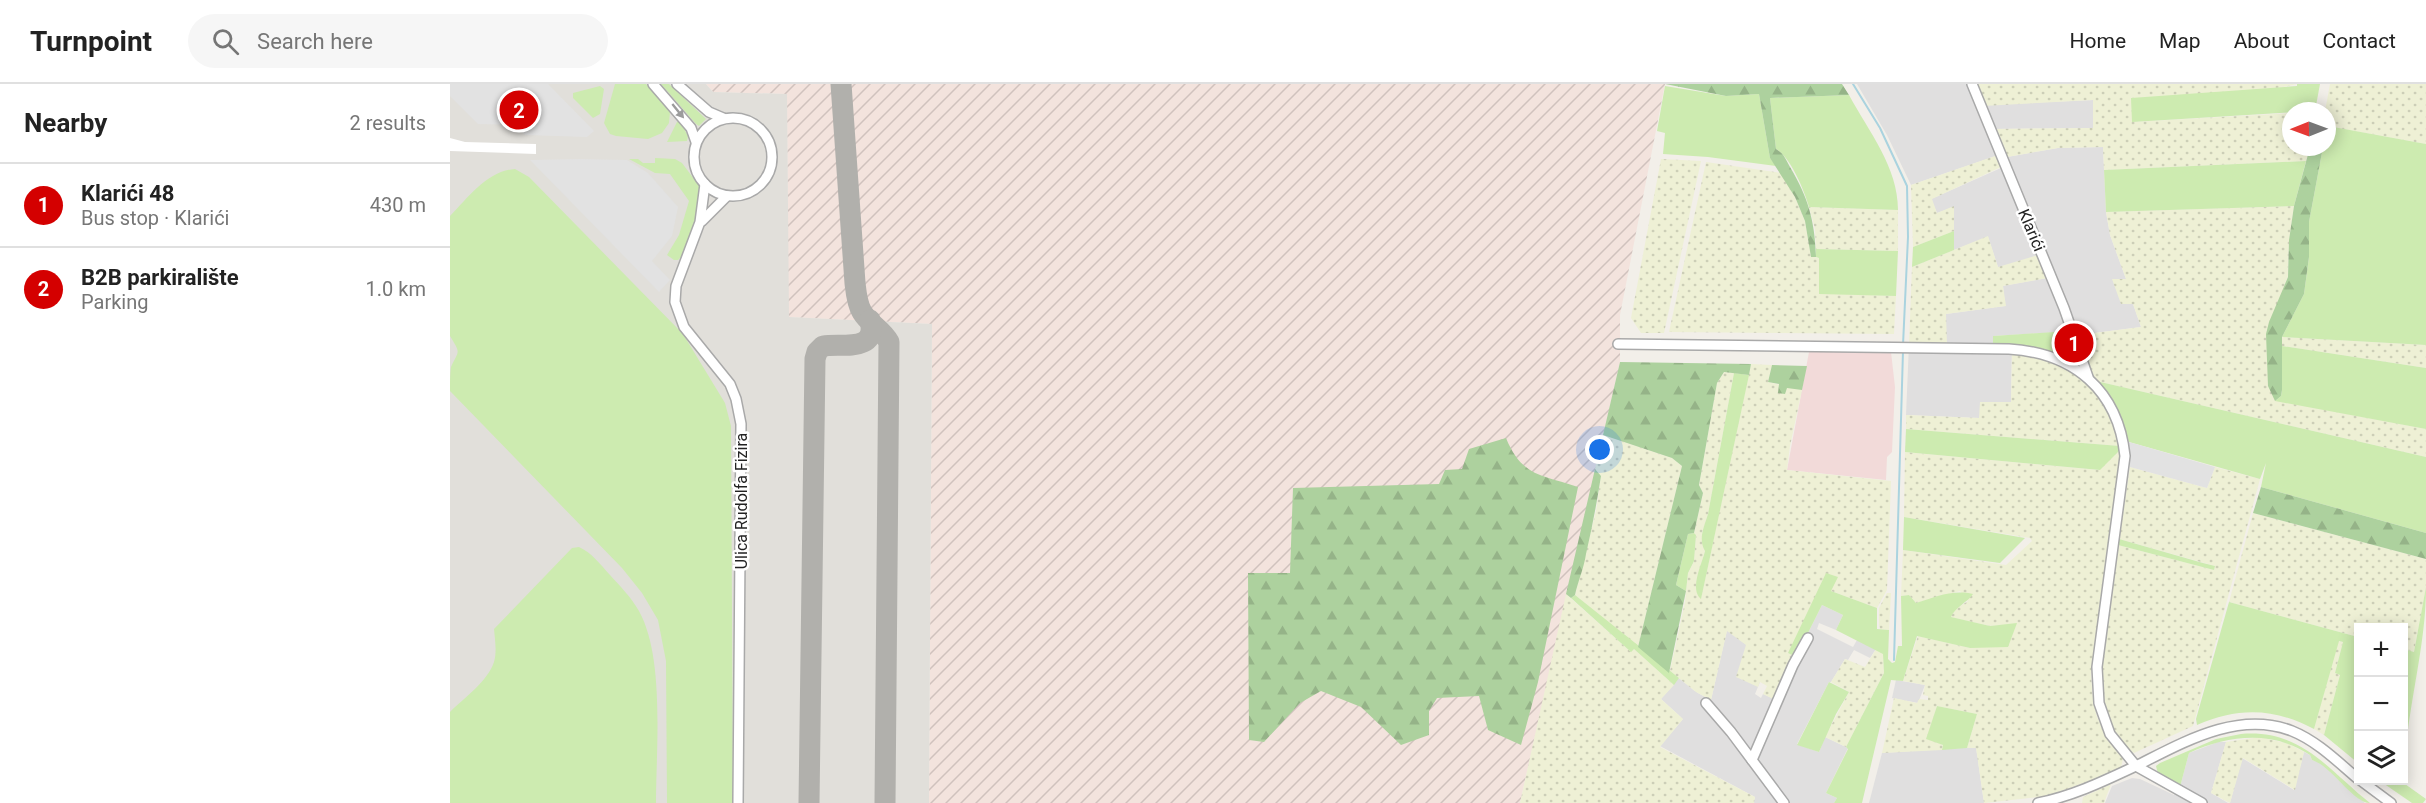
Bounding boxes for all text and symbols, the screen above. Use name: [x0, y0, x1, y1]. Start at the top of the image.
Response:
search box: [188, 14, 608, 68]
text: Turnpoint: [30, 25, 152, 58]
icon: search: [209, 25, 242, 58]
text: Search here: [257, 29, 373, 54]
text: Home: [2070, 29, 2126, 53]
text: Map: [2159, 29, 2201, 53]
text: About: [2234, 29, 2290, 53]
text: Contact: [2323, 29, 2396, 53]
pin: 2: [500, 87, 538, 132]
north arrow: [2282, 102, 2336, 156]
one-way arrow: [672, 103, 685, 119]
text: Nearby: [24, 108, 107, 138]
text: 2 results: [350, 111, 426, 135]
text: Klarići 48: [81, 181, 174, 206]
text: 1: [38, 193, 49, 217]
text: 430 m: [370, 193, 426, 217]
text: Bus stop · Klarići: [81, 206, 230, 230]
street label: Klarići: [2014, 206, 2049, 254]
text: B2B parkiralište: [81, 265, 239, 290]
text: 2: [38, 277, 49, 301]
text: 1.0 km: [366, 277, 426, 301]
text: Parking: [81, 290, 148, 314]
pin: 1: [2054, 320, 2094, 366]
street label: Ulica Rudolfa Fizira: [732, 433, 751, 569]
your location: [1585, 435, 1614, 464]
map controls: [2354, 623, 2408, 785]
button: +: [2354, 623, 2408, 677]
button: −: [2354, 677, 2408, 731]
button: layers: [2354, 731, 2408, 785]

